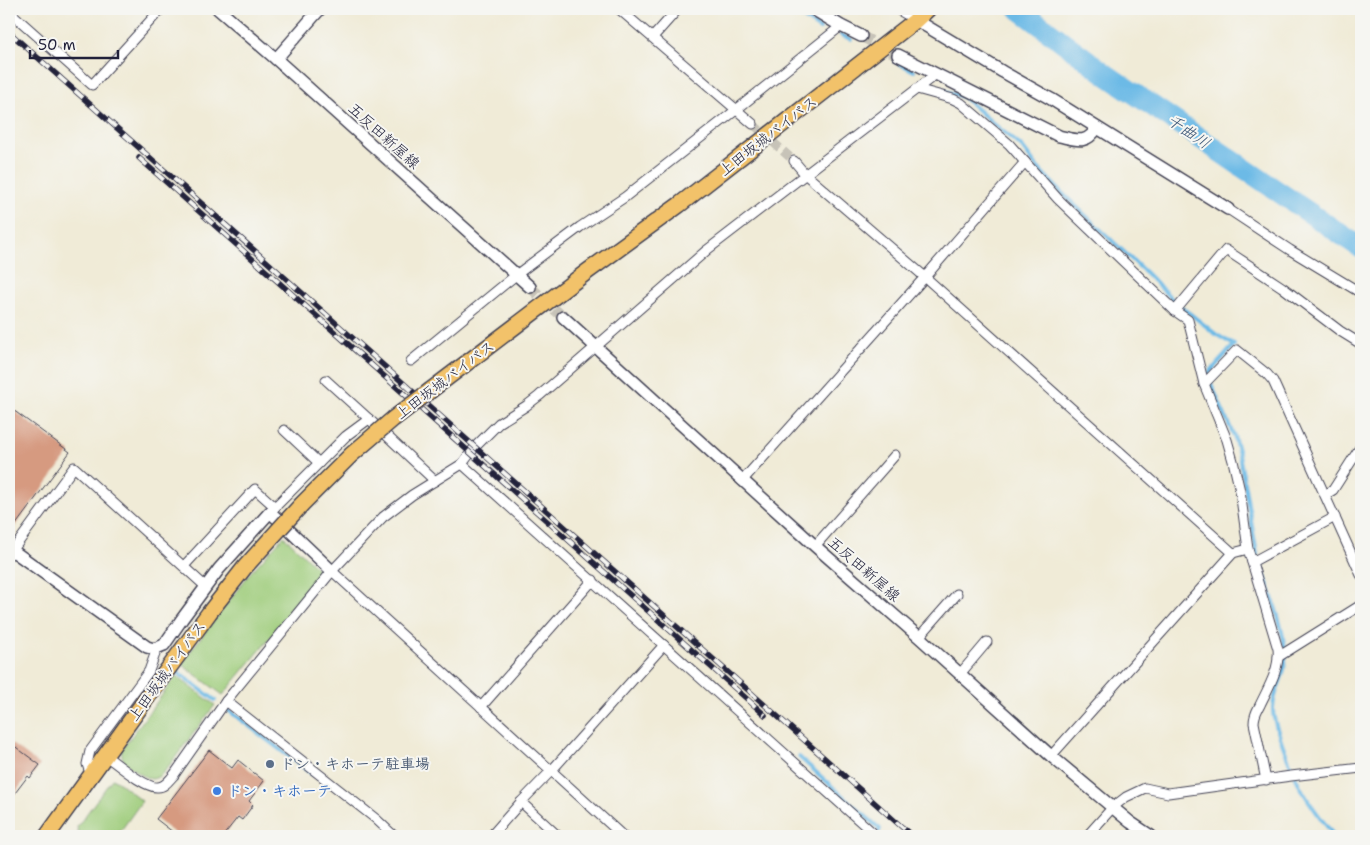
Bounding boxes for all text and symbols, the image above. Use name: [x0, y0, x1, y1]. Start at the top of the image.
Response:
scale bar: [30, 28, 118, 60]
text: 50 m: [38, 35, 76, 55]
street label: 上田坂城バイパス: [715, 91, 821, 181]
street label: 五反田新屋線: [344, 98, 424, 174]
water label: 千曲川: [1163, 109, 1214, 154]
street label: 上田坂城バイパス: [391, 336, 499, 424]
street label: 五反田新屋線: [823, 532, 905, 606]
street label: 上田坂城バイパス: [124, 617, 210, 725]
place label: ドン・キホーテ駐車場: [280, 754, 430, 774]
marker: ドン・キホーテ駐車場: [264, 758, 276, 770]
place label: ドン・キホーテ: [227, 781, 332, 801]
marker: ドン・キホーテ: [211, 785, 223, 797]

